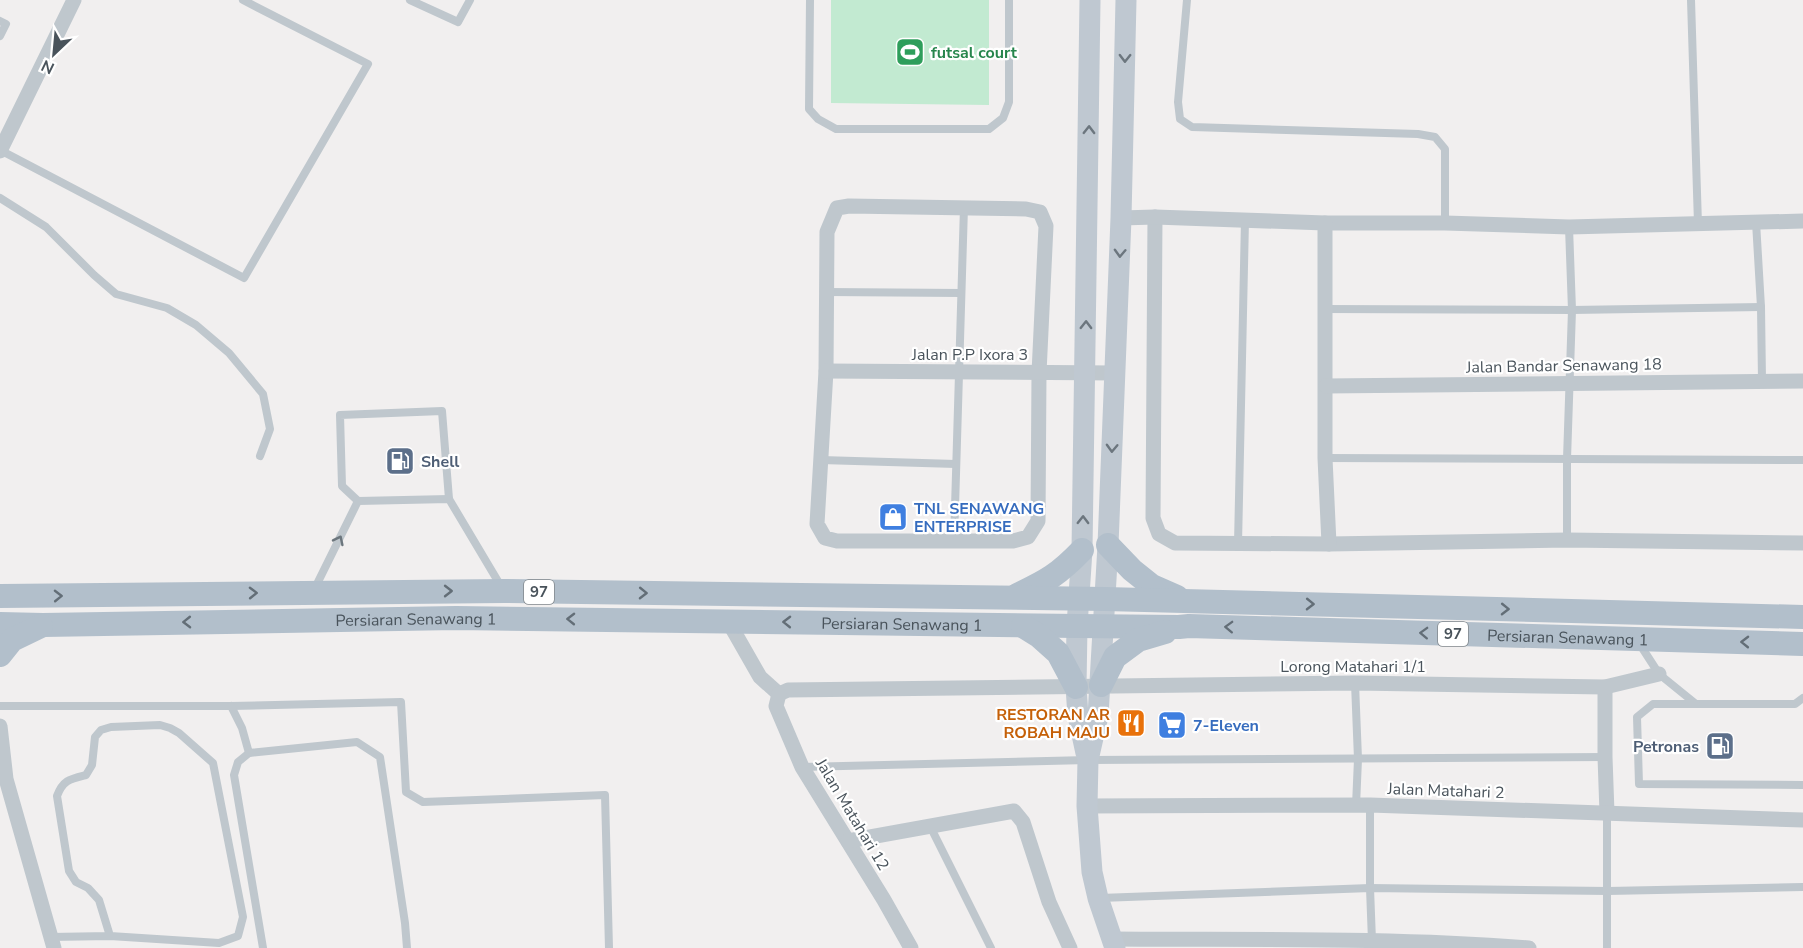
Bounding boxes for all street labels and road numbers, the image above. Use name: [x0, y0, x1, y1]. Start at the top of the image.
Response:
street label: Jalan P.P Ixora 3: [911, 344, 1028, 366]
street label: Jalan Bandar Senawang 18: [1465, 353, 1662, 379]
road number: 97: [524, 580, 554, 604]
street label: Persiaran Senawang 1: [335, 608, 497, 632]
street label: Persiaran Senawang 1: [821, 613, 983, 637]
road number: 97: [1438, 622, 1468, 646]
street label: Persiaran Senawang 1: [1487, 625, 1648, 651]
street label: Lorong Matahari 1/1: [1280, 656, 1426, 678]
street label: Jalan Matahari 12: [810, 754, 894, 874]
street label: Jalan Matahari 2: [1386, 778, 1505, 804]

